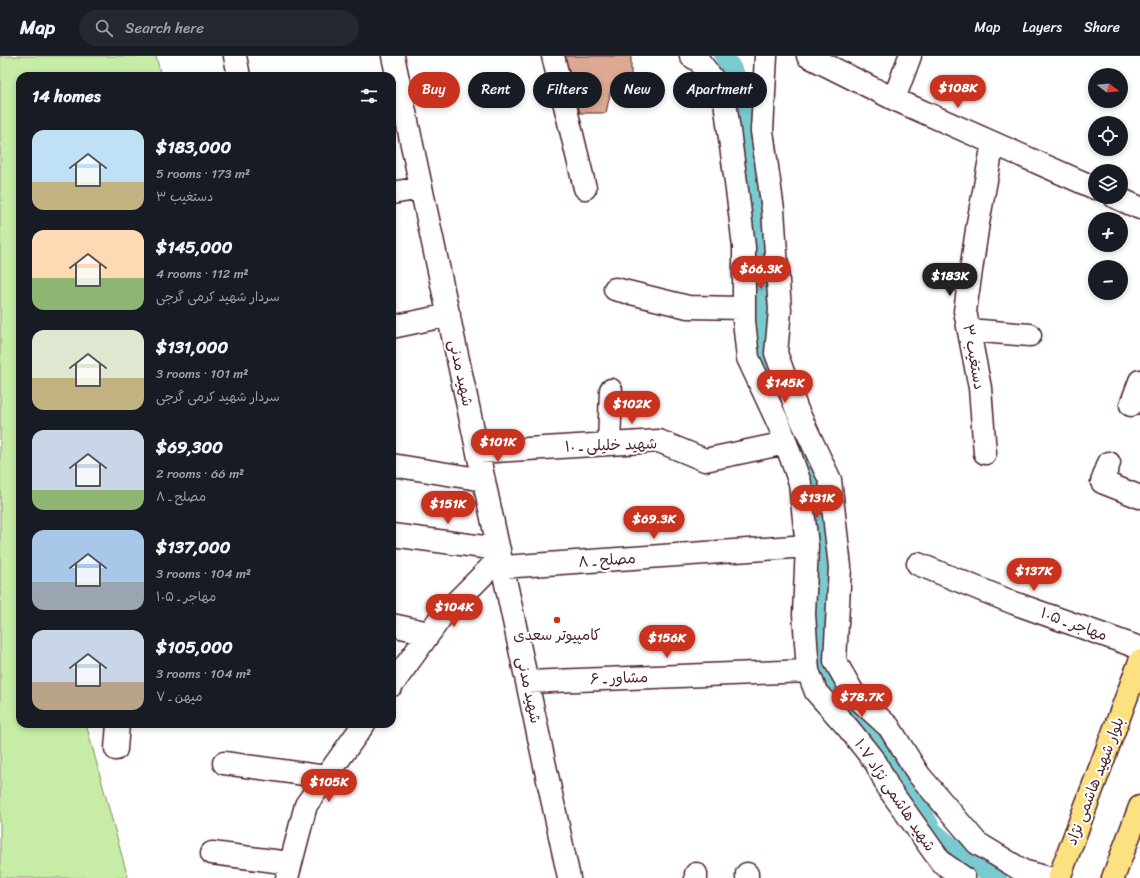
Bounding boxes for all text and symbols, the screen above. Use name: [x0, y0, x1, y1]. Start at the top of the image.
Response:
search box: [79, 10, 359, 46]
text: Map: [20, 11, 55, 44]
text: Search here: [125, 15, 204, 41]
text: Map: [975, 15, 1000, 40]
text: Layers: [1022, 15, 1062, 40]
text: Share: [1084, 15, 1120, 40]
icon: search: [93, 17, 115, 39]
north arrow: [1088, 68, 1128, 108]
map controls: [1088, 68, 1128, 300]
chip: Buy: [408, 72, 460, 108]
chip: Rent: [468, 72, 525, 108]
chip: Filters: [533, 72, 602, 108]
chip: New: [610, 72, 665, 108]
chip: Apartment: [673, 72, 767, 108]
pin: $108K: [930, 75, 986, 109]
text: $108K: [939, 76, 977, 99]
text: 14 homes: [32, 81, 101, 111]
icon: filters: [358, 85, 380, 107]
button: locate: [1088, 116, 1128, 156]
text: $183,000: [156, 132, 231, 162]
icon: home: [64, 146, 112, 194]
text: 5 rooms · 173 m²: [156, 162, 250, 185]
button: layers: [1088, 164, 1128, 204]
text: دستغیب ۳: [156, 185, 213, 208]
button: +: [1088, 212, 1128, 252]
text: $145,000: [156, 232, 233, 262]
icon: home: [64, 246, 112, 294]
pin: $66.3K: [728, 256, 794, 290]
text: $66.3K: [740, 257, 782, 280]
button: −: [1088, 260, 1128, 300]
text: 4 rooms · 112 m²: [156, 262, 249, 285]
pin: $183K: [922, 263, 978, 297]
text: $183K: [931, 264, 969, 287]
text: سردار شهید کرمی گرجی: [156, 285, 280, 308]
street label: دستغیب ۳: [955, 322, 993, 392]
text: $131,000: [156, 332, 228, 362]
street label: شهید مدنی: [441, 337, 481, 409]
icon: home: [64, 346, 112, 394]
text: 3 rooms · 101 m²: [156, 362, 248, 385]
pin: $145K: [757, 370, 813, 404]
text: $145K: [766, 371, 804, 394]
text: سردار شهید کرمی گرجی: [156, 385, 280, 408]
pin: $102K: [604, 391, 660, 425]
text: $102K: [613, 392, 651, 415]
pin: $101K: [470, 429, 526, 463]
text: $101K: [480, 430, 516, 453]
street label: شهید خلیلی ـ ۱۰: [564, 430, 658, 460]
text: $69,300: [156, 432, 223, 462]
icon: home: [64, 446, 112, 494]
text: 2 rooms · 66 m²: [156, 462, 244, 485]
text: مصلح ـ ۸: [156, 485, 206, 508]
pin: $131K: [789, 485, 845, 519]
text: $131K: [800, 486, 834, 509]
pin: $151K: [420, 491, 476, 525]
text: $151K: [430, 492, 466, 515]
pin: $69.3K: [621, 506, 687, 540]
text: $69.3K: [632, 507, 676, 530]
text: $137,000: [156, 532, 231, 562]
street label: مصلح ـ ۸: [577, 545, 637, 575]
icon: home: [64, 546, 112, 594]
pin: $137K: [1006, 558, 1062, 592]
text: $137K: [1016, 559, 1052, 582]
text: 3 rooms · 104 m²: [156, 562, 251, 585]
text: مهاجر ـ ۱۰۵: [156, 585, 216, 608]
pin: $104K: [426, 594, 482, 628]
text: $104K: [435, 595, 473, 618]
street label: مهاجر ـ ۱۰۵: [1037, 600, 1111, 648]
marker: کامپیوتر سعدی: [552, 615, 562, 625]
place label: کامپیوتر سعدی: [513, 622, 601, 648]
pin: $156K: [639, 625, 695, 659]
text: $156K: [648, 626, 686, 649]
text: $105,000: [156, 632, 233, 662]
icon: home: [64, 646, 112, 694]
street label: شهید مدنی: [509, 654, 549, 726]
text: 3 rooms · 104 m²: [156, 662, 251, 685]
street label: مشاور ـ ۶: [590, 664, 648, 692]
pin: $78.7K: [829, 684, 895, 718]
text: میهن ـ ۷: [156, 685, 203, 708]
text: $78.7K: [840, 685, 884, 708]
street label: بلوار شهید هاشمی نژاد: [1058, 713, 1132, 849]
street label: شهید هاشمی نژاد ۱۰۷: [847, 733, 943, 857]
pin: $105K: [301, 769, 357, 803]
text: $105K: [310, 770, 348, 793]

